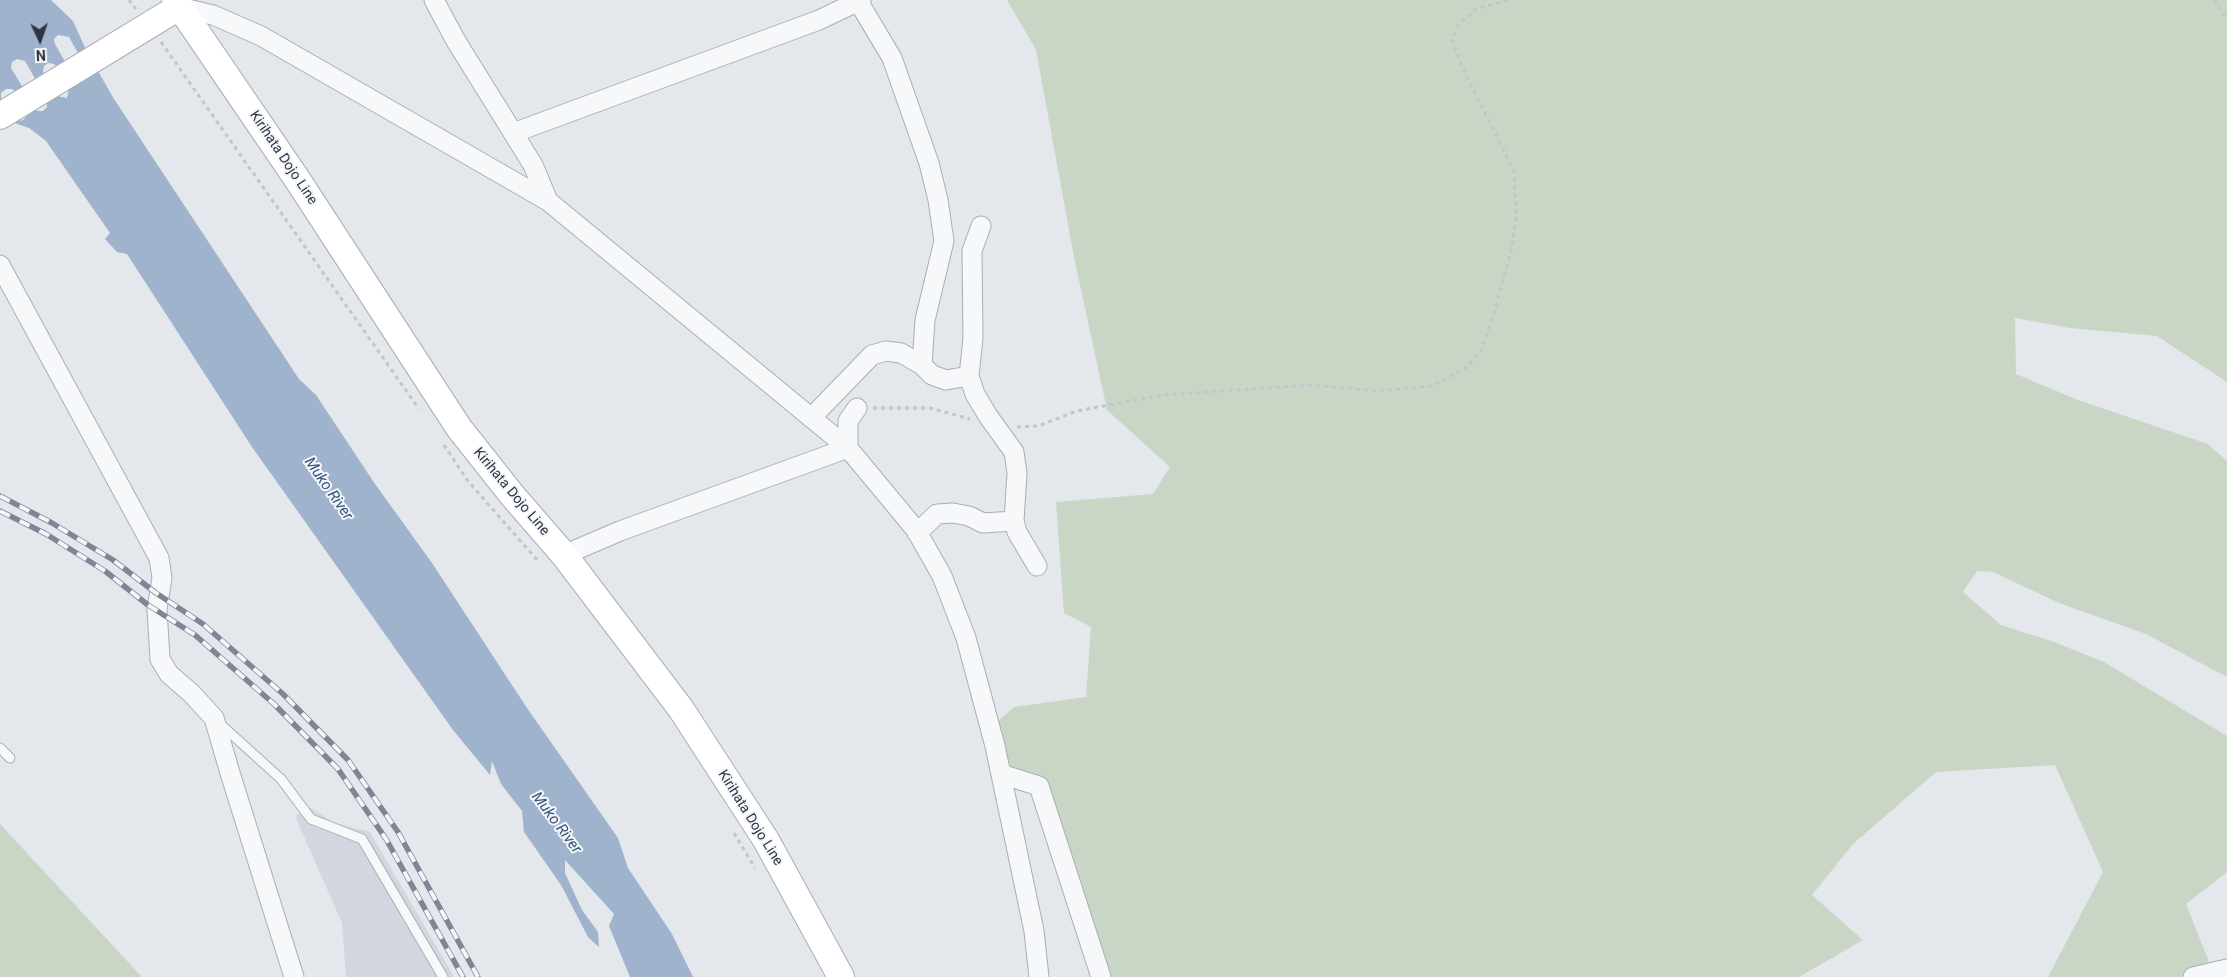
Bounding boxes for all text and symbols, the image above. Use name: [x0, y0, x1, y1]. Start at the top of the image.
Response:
north arrow: [15, 15, 65, 65]
text: N: [35, 47, 46, 63]
street label: Kirihata Dojo Line: [245, 108, 321, 208]
street label: Kirihata Dojo Line: [469, 445, 553, 539]
water label: Muko River: [300, 454, 356, 524]
street label: Kirihata Dojo Line: [714, 767, 786, 869]
water label: Muko River: [527, 789, 585, 857]

